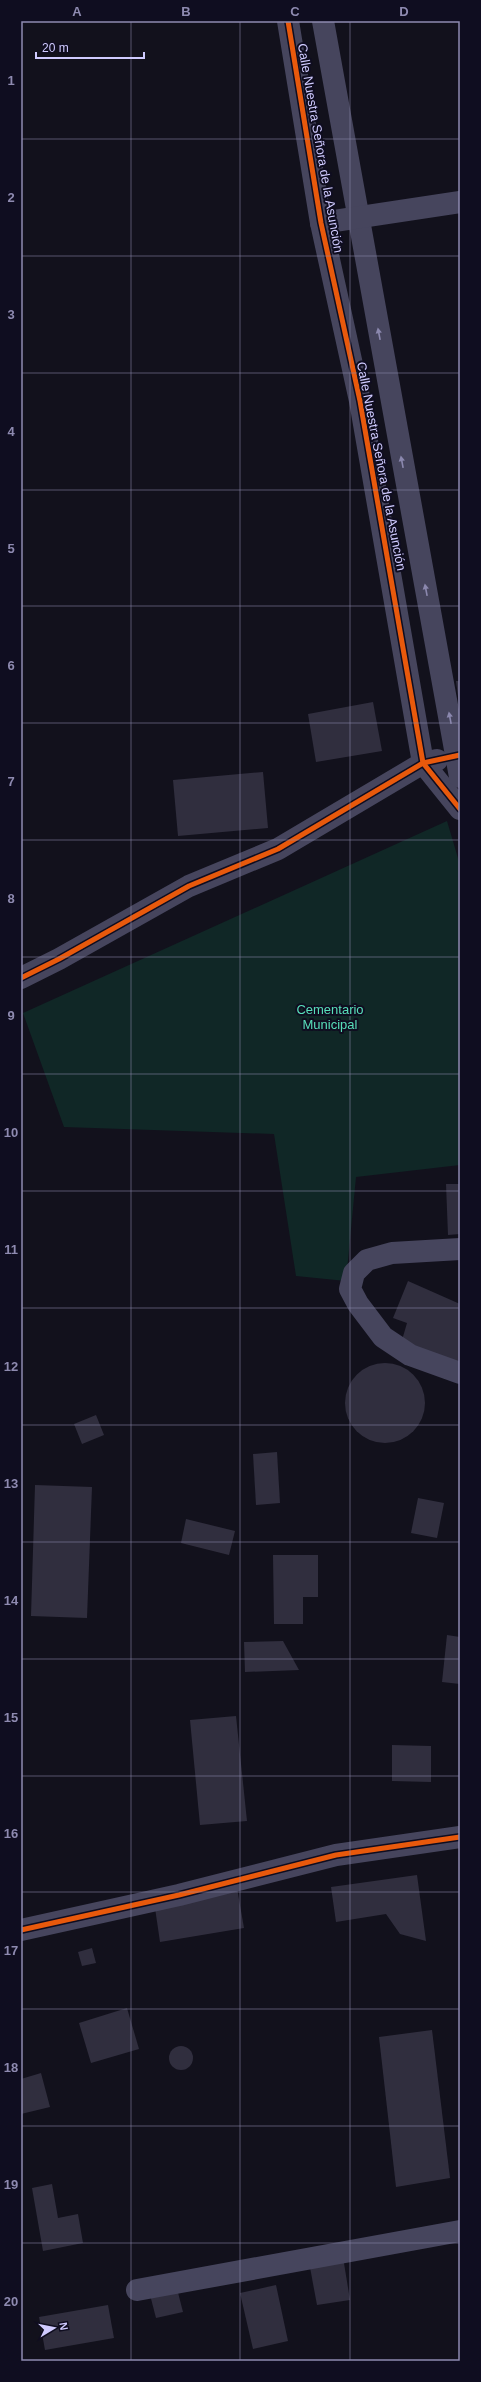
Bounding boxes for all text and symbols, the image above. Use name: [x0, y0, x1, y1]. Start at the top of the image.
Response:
text: A: [72, 4, 82, 19]
text: B: [181, 4, 191, 19]
text: C: [290, 4, 300, 19]
text: D: [399, 4, 409, 19]
scale bar: [36, 34, 144, 60]
text: 20 m: [42, 41, 69, 55]
street label: Calle Nuestra Señora de la Asunción: [295, 42, 346, 254]
text: 1: [7, 73, 15, 88]
text: 2: [7, 190, 15, 205]
text: 3: [7, 307, 15, 322]
one-way arrow: [375, 328, 381, 340]
street label: Calle Nuestra Señora de la Asunción: [354, 360, 409, 572]
text: 4: [7, 424, 15, 439]
one-way arrow: [399, 456, 405, 468]
text: 5: [7, 541, 15, 556]
one-way arrow: [423, 584, 429, 596]
text: 6: [7, 658, 15, 673]
one-way arrow: [447, 711, 453, 724]
text: 7: [7, 774, 15, 789]
text: 8: [7, 891, 15, 906]
park label: Cementario Municipal: [296, 1002, 364, 1032]
text: 9: [7, 1008, 15, 1023]
text: 10: [4, 1125, 18, 1140]
text: 11: [4, 1242, 18, 1257]
text: 12: [4, 1359, 18, 1374]
text: 13: [4, 1476, 18, 1491]
text: 14: [4, 1593, 19, 1608]
text: 15: [4, 1710, 18, 1725]
text: 16: [4, 1826, 18, 1841]
text: 17: [4, 1943, 18, 1958]
text: 18: [4, 2060, 18, 2075]
text: 19: [4, 2177, 18, 2192]
text: 20: [4, 2294, 18, 2309]
north arrow: [34, 2308, 74, 2348]
text: N: [57, 2321, 70, 2331]

